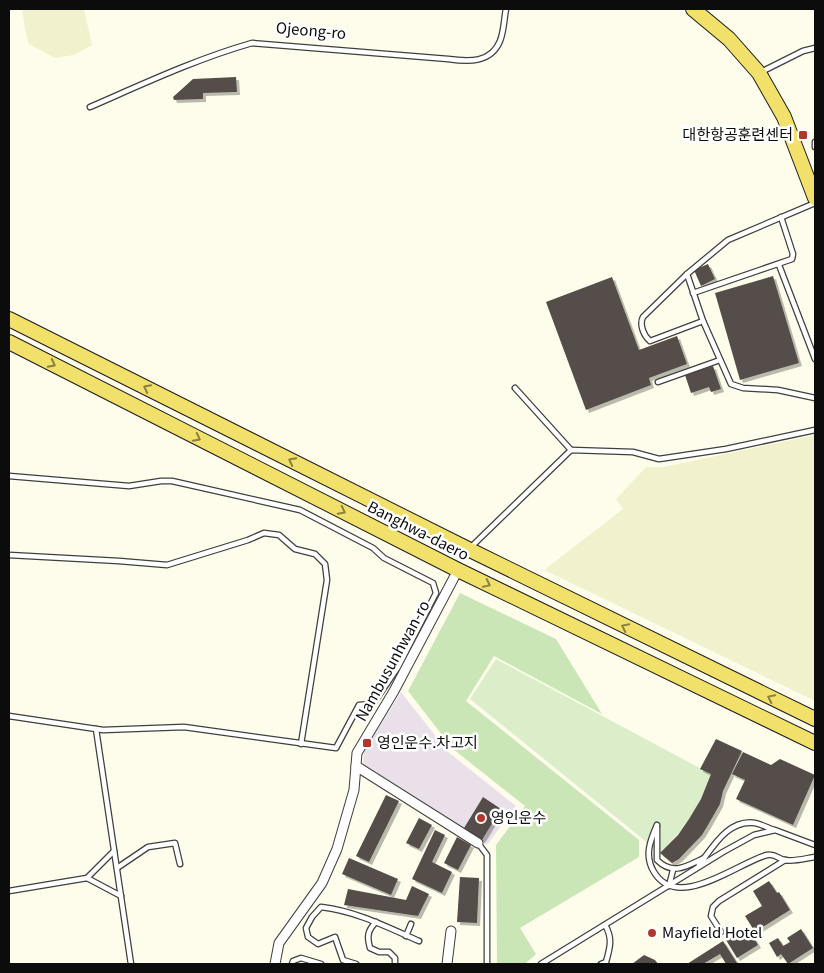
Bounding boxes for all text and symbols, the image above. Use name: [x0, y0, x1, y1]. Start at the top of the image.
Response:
street label: Ojeong-ro: [275, 16, 347, 43]
place label: 대한항공훈련센터: [683, 123, 793, 144]
marker: 대한항공훈련센터: [797, 129, 809, 141]
one-way arrow: [47, 358, 56, 368]
one-way arrow: [143, 384, 152, 394]
one-way arrow: [192, 432, 201, 442]
one-way arrow: [288, 457, 297, 467]
street label: Banghwa-daero: [364, 495, 473, 564]
one-way arrow: [337, 505, 346, 515]
one-way arrow: [482, 578, 491, 589]
street label: Nambusunhwan-ro: [350, 596, 434, 725]
one-way arrow: [622, 623, 631, 633]
one-way arrow: [768, 694, 777, 704]
place label: 영인운수.차고지: [377, 731, 478, 752]
marker: 영인운수.차고지: [361, 737, 373, 749]
place label: 영인운수: [491, 806, 546, 827]
marker: 영인운수: [475, 812, 487, 824]
place label: Mayfield Hotel: [662, 921, 762, 942]
marker: Mayfield Hotel: [646, 927, 658, 939]

